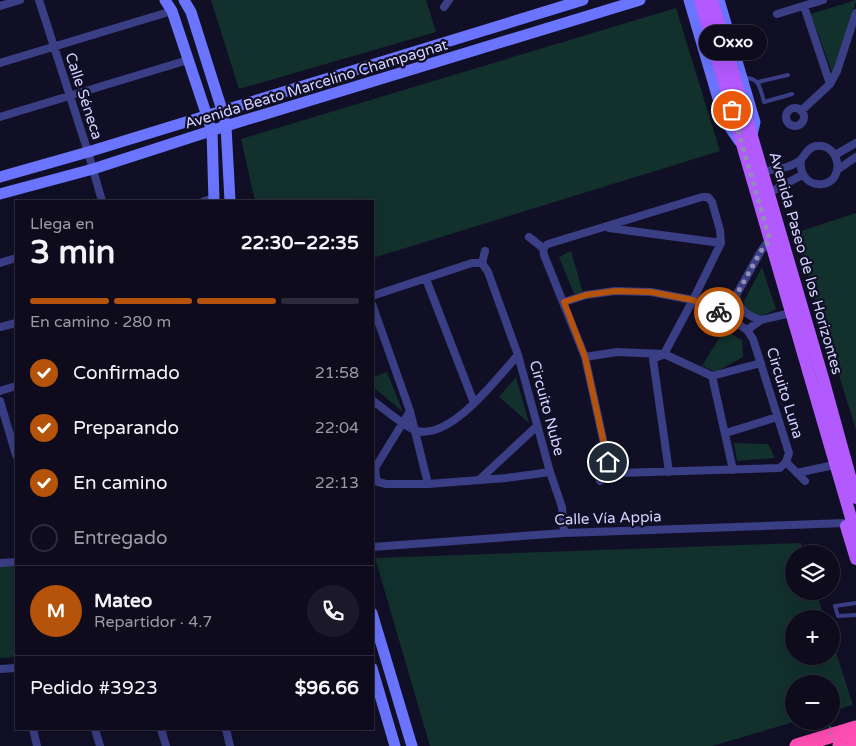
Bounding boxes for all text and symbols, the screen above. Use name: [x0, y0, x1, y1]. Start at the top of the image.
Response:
callout: Oxxo: [698, 25, 766, 60]
text: Oxxo: [713, 32, 753, 52]
street label: Avenida Beato Marcelino Champagnat: [182, 35, 450, 133]
street label: Calle Séneca: [61, 50, 107, 142]
pin: [711, 89, 753, 131]
icon: bag: [718, 96, 746, 124]
street label: Avenida Paseo de los Horizontes: [766, 150, 846, 376]
text: Llega en: [30, 214, 94, 234]
text: 22:30–22:35: [241, 232, 359, 254]
text: 3 min: [30, 234, 115, 272]
courier: [694, 287, 744, 337]
icon: bike: [705, 298, 733, 326]
text: En camino · 280 m: [30, 312, 171, 332]
street label: Circuito Luna: [763, 345, 807, 441]
street label: Circuito Nube: [526, 358, 568, 458]
icon: check: [30, 359, 58, 387]
text: Confirmado: [73, 362, 180, 384]
text: 21:58: [315, 363, 359, 383]
icon: check: [30, 414, 58, 442]
text: Preparando: [73, 417, 179, 439]
text: 22:04: [315, 418, 359, 438]
pin: [587, 441, 629, 483]
icon: home: [594, 448, 622, 476]
icon: check: [30, 469, 58, 497]
text: En camino: [73, 472, 168, 494]
text: 22:13: [315, 473, 359, 493]
street label: Calle Vía Appia: [554, 507, 662, 529]
text: Entregado: [73, 527, 168, 549]
map controls: [785, 545, 840, 730]
button: layers: [785, 545, 840, 600]
button: phone: [307, 585, 359, 637]
text: Mateo: [94, 590, 152, 612]
text: M: [47, 600, 65, 622]
button: +: [785, 610, 840, 665]
text: Repartidor · 4.7: [94, 612, 212, 632]
button: −: [785, 675, 840, 730]
text: Pedido #3923: [30, 677, 158, 699]
text: $96.66: [295, 677, 359, 699]

